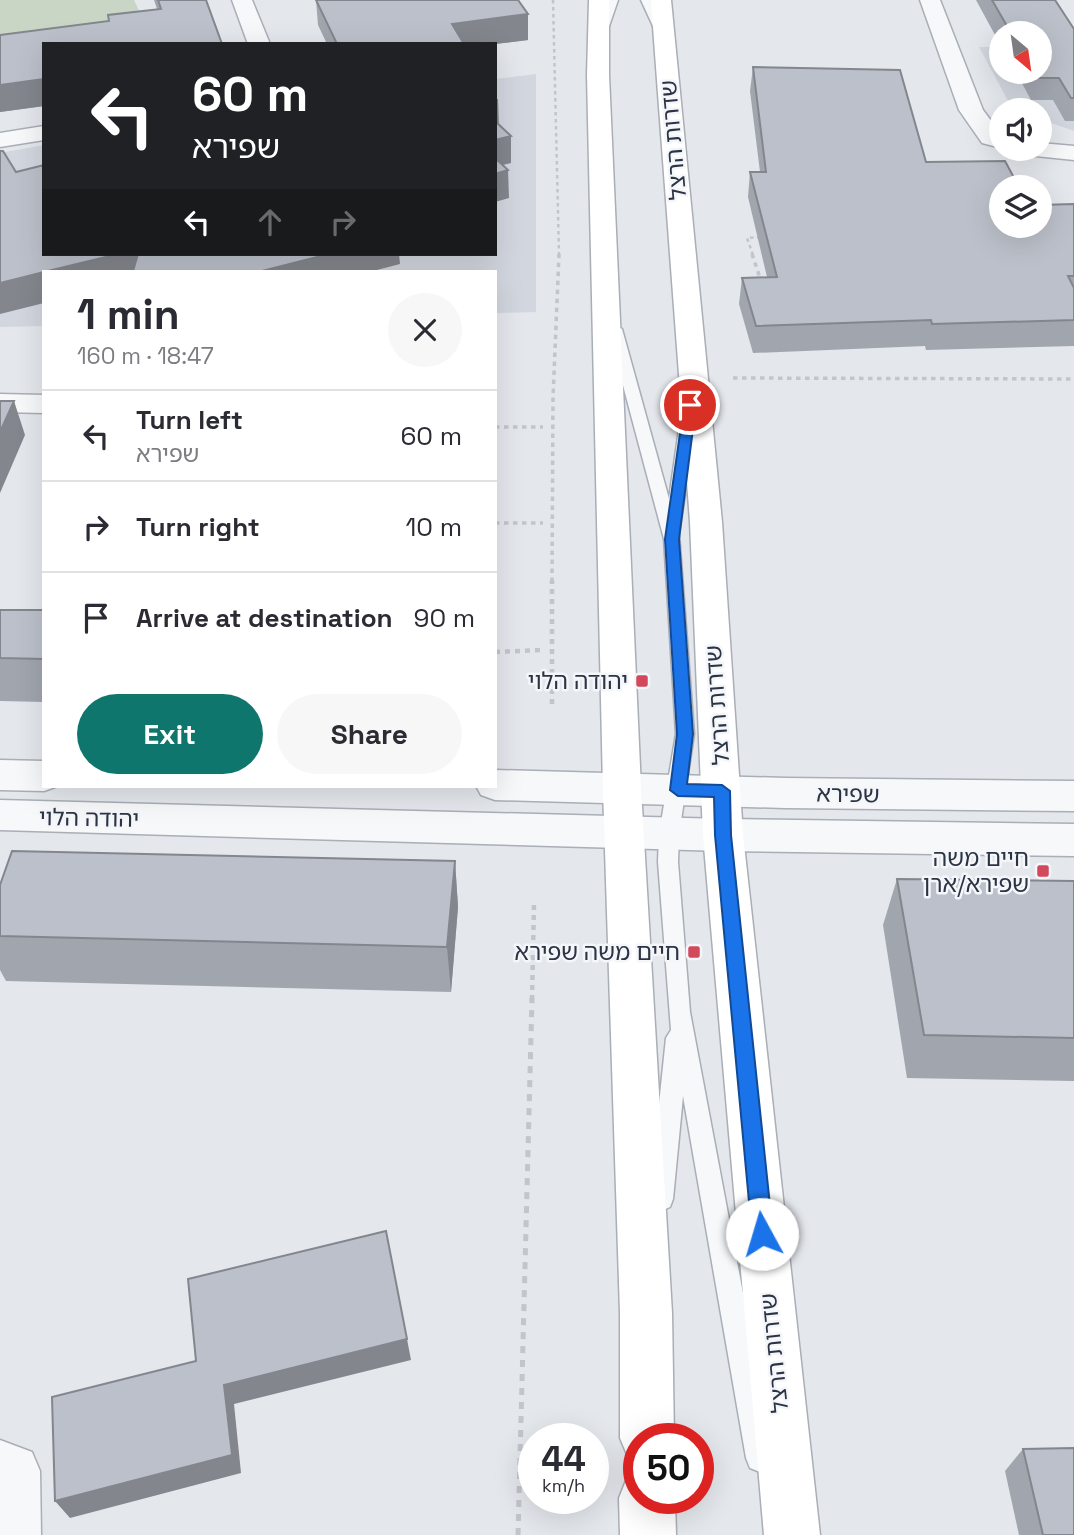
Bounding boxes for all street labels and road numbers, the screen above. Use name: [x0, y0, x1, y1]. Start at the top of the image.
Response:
street label: שדרות הרצל: [653, 79, 693, 201]
street label: שדרות הרצל: [698, 644, 736, 766]
street label: שפירא: [816, 778, 880, 810]
street label: יהודה הלוי: [39, 802, 139, 834]
street label: שדרות הרצל: [753, 1292, 795, 1414]

